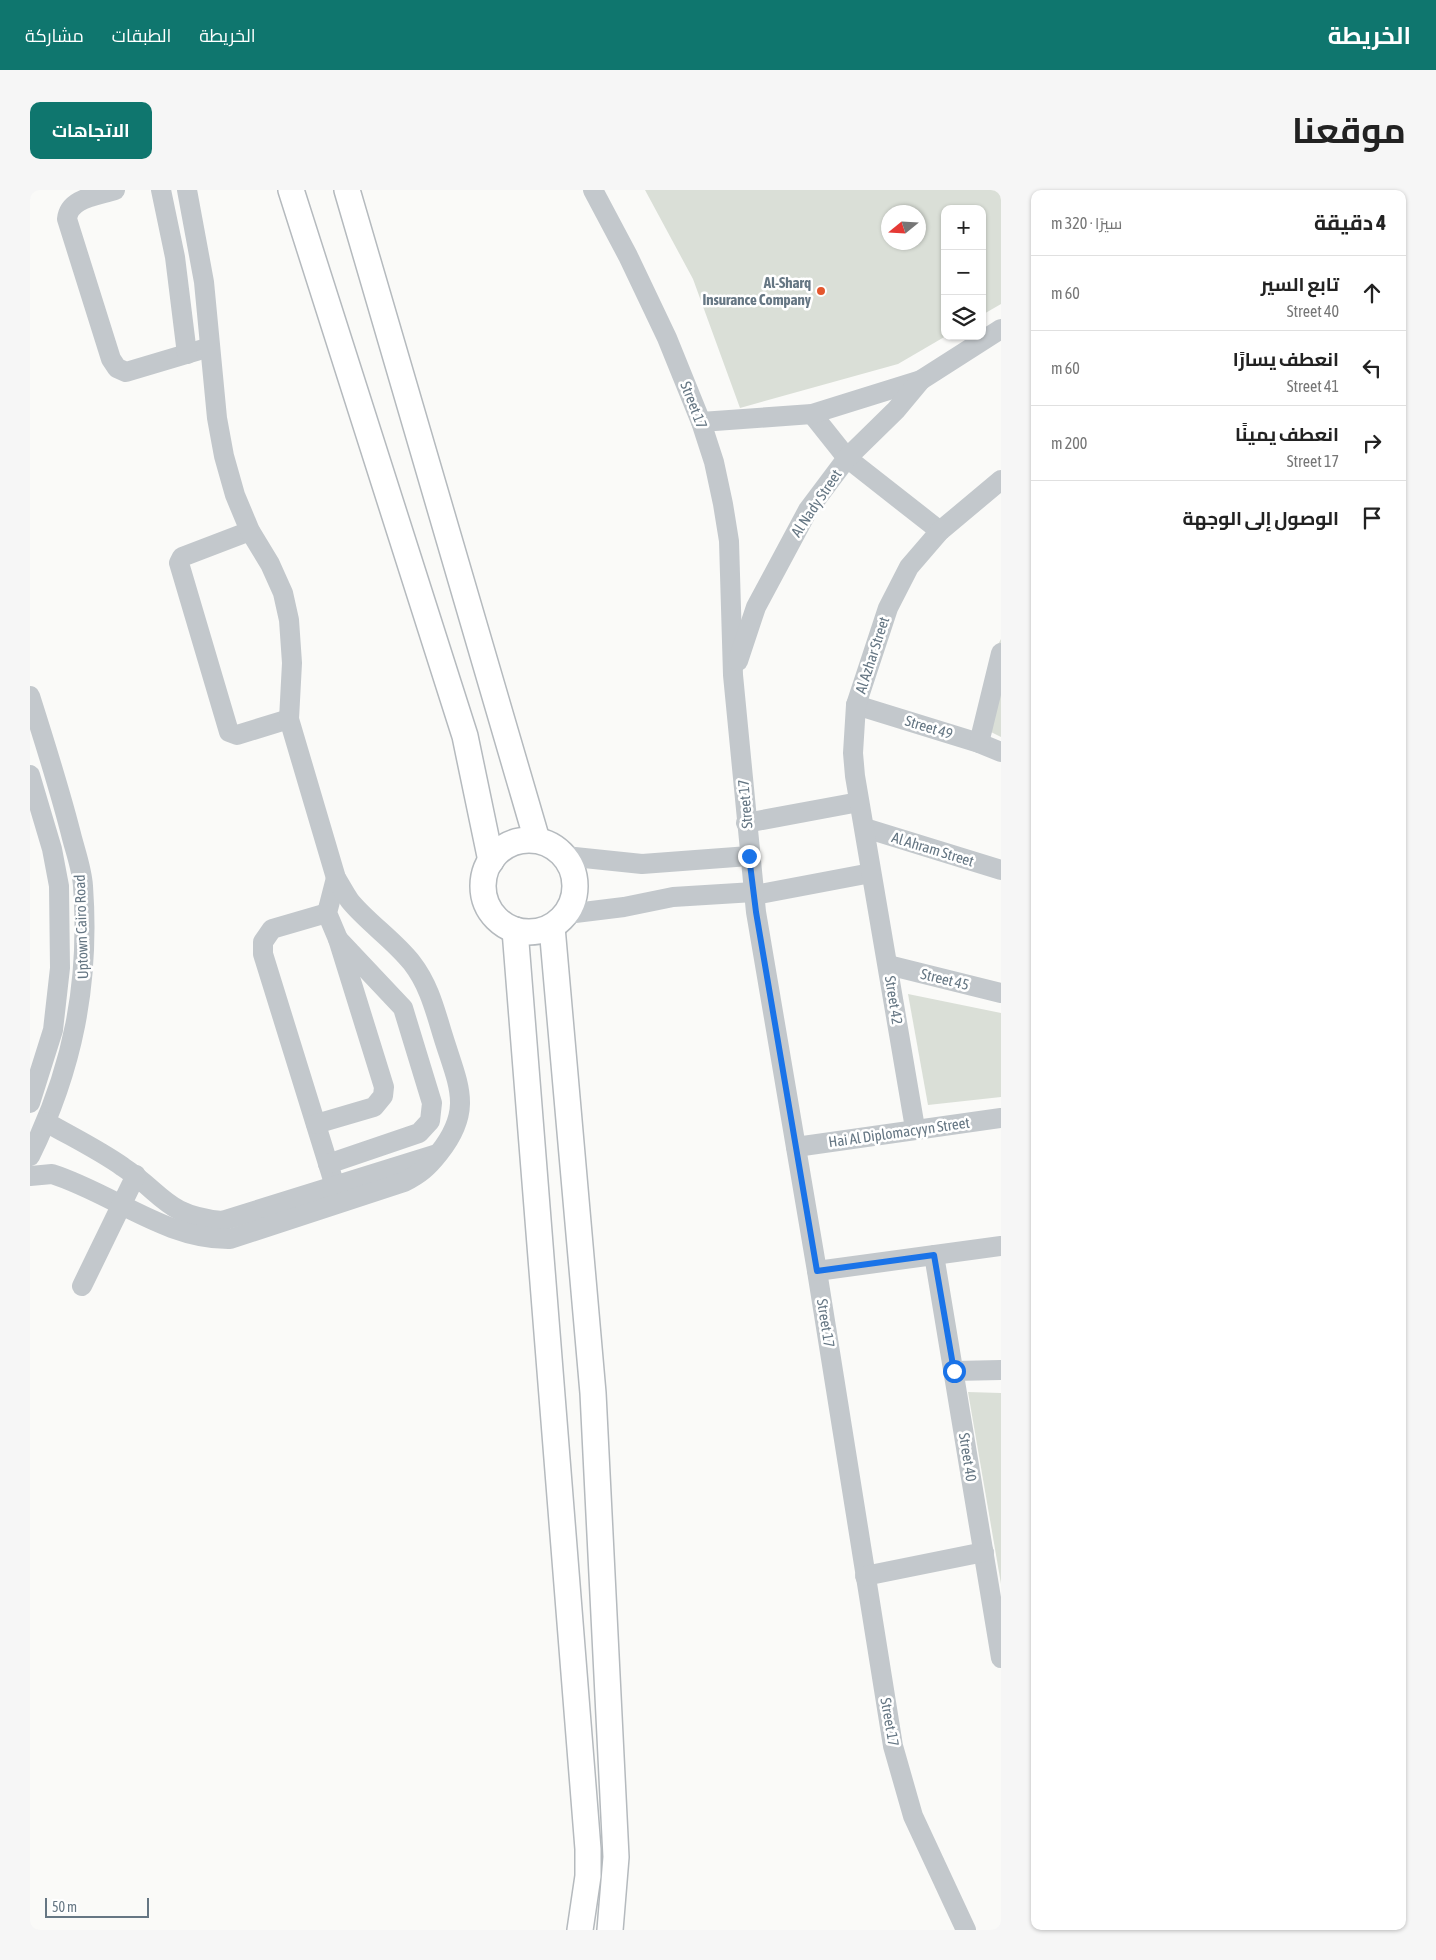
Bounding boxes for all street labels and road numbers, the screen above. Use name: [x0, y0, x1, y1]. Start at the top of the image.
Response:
street label: Street 17: [677, 379, 711, 431]
street label: Al Nady Street: [787, 466, 845, 540]
street label: Al Azhar Street: [852, 614, 892, 696]
street label: Street 49: [903, 712, 955, 742]
street label: Street 17: [734, 779, 756, 829]
street label: Al Ahram Street: [890, 828, 976, 870]
street label: Uptown Cairo Road: [71, 874, 91, 980]
street label: Street 45: [919, 965, 971, 993]
street label: Street 42: [882, 974, 906, 1026]
street label: Hai Al Diplomacyyn Street: [827, 1114, 971, 1150]
street label: Street 17: [814, 1297, 838, 1349]
street label: Street 40: [956, 1431, 980, 1483]
street label: Street 17: [877, 1696, 903, 1748]

